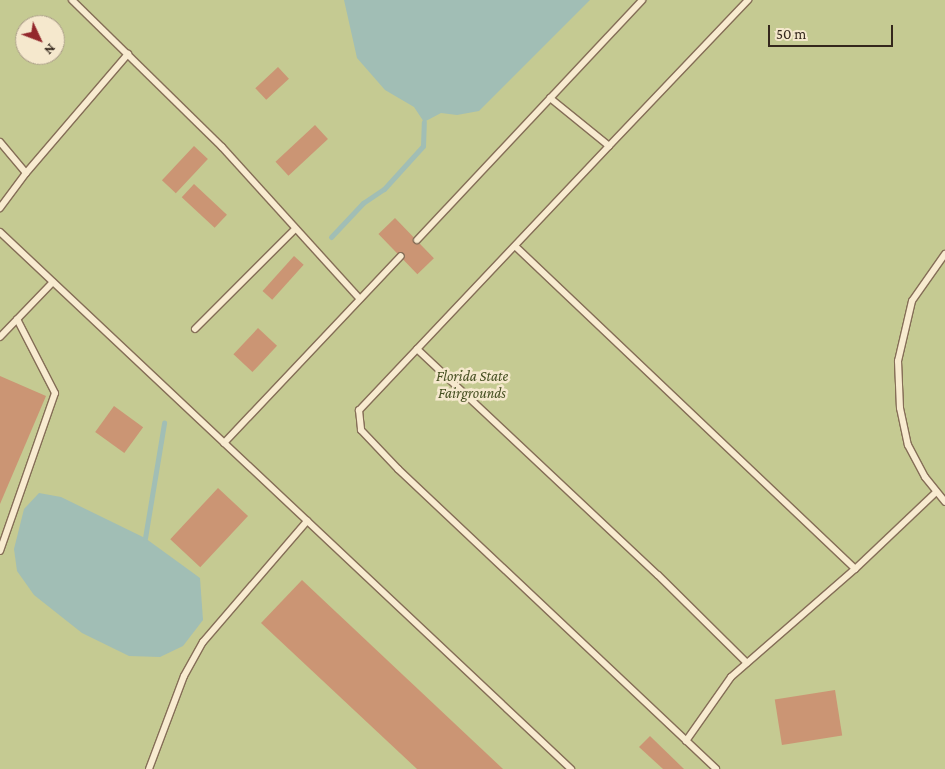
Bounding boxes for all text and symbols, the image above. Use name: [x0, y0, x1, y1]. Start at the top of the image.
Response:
north arrow: [15, 15, 65, 65]
scale bar: [770, 15, 895, 47]
text: 50 m: [776, 26, 806, 42]
text: N: [41, 41, 59, 58]
park label: Florida State Fairgrounds: [436, 367, 508, 402]

